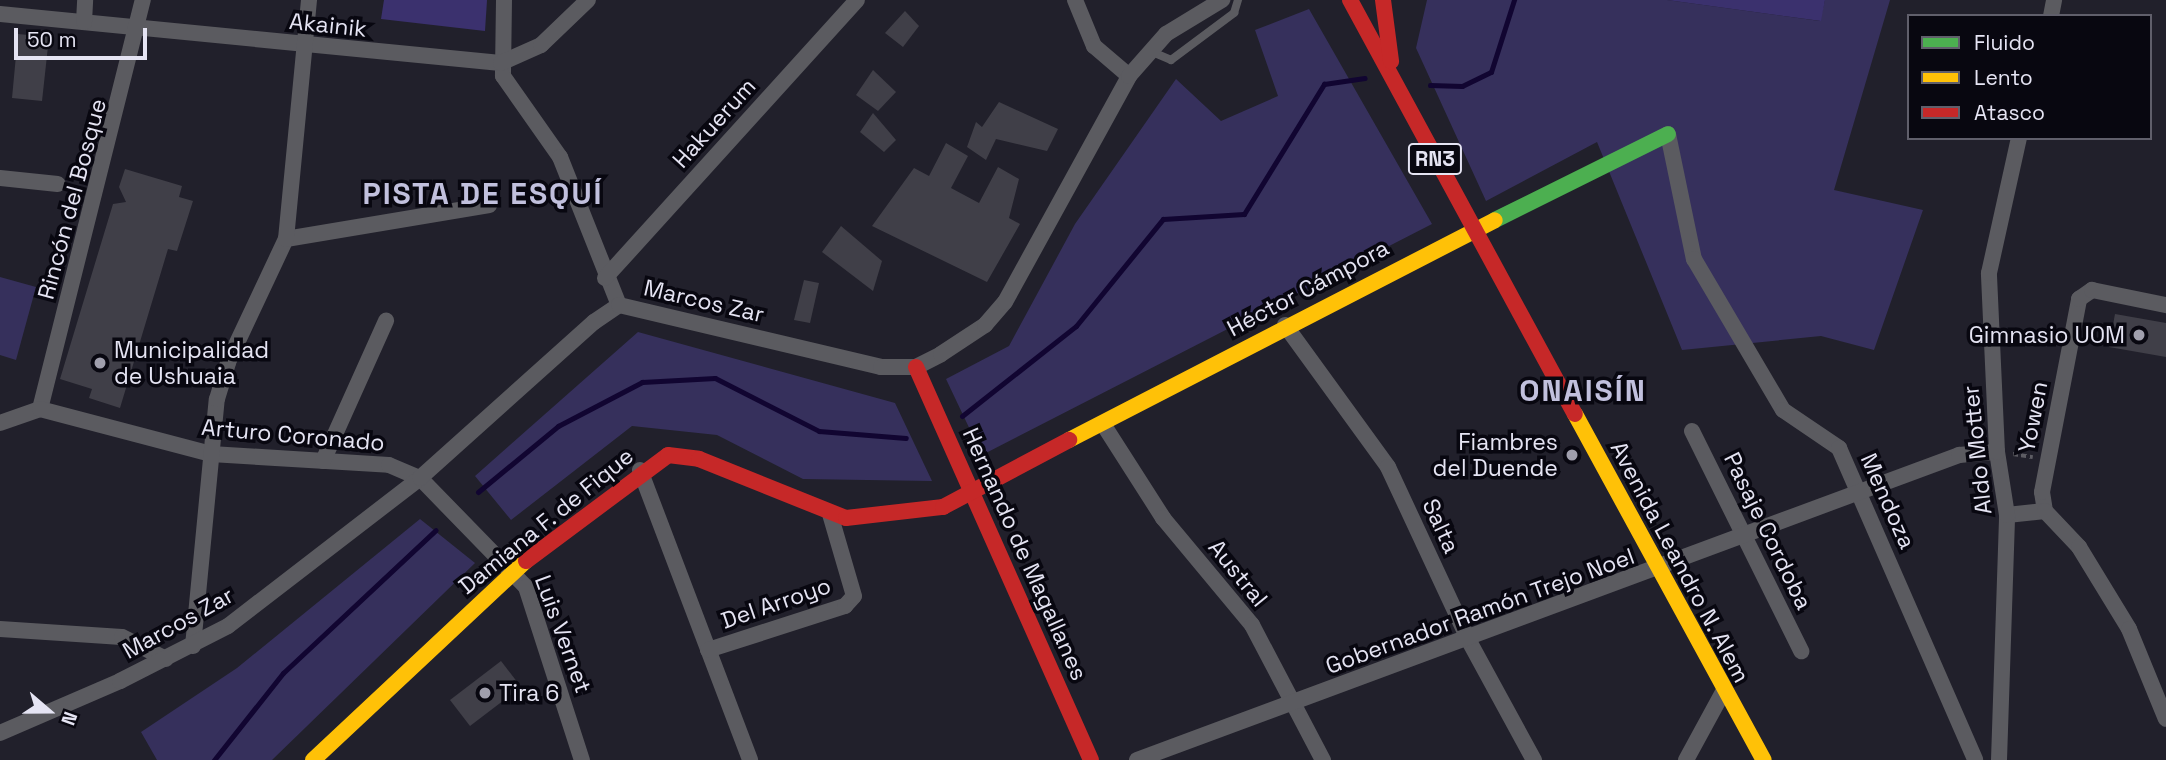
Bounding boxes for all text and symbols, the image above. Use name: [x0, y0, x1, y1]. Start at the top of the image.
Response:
street label: Akainik: [288, 7, 368, 43]
scale bar: [18, 14, 150, 58]
legend: [1907, 14, 2152, 140]
text: 50 m: [27, 26, 77, 53]
text: Fluido: [1974, 29, 2035, 56]
text: Lento: [1974, 64, 2033, 91]
street label: Hakuerum: [667, 73, 761, 173]
street label: Rincón del Bosque: [32, 96, 112, 302]
text: Atasco: [1974, 99, 2045, 126]
road number: RN3: [1407, 142, 1463, 176]
district label: PISTA DE ESQUÍ: [364, 176, 602, 212]
street label: Héctor Cámpora: [1222, 234, 1394, 342]
street label: Marcos Zar: [641, 274, 767, 328]
place label: Gimnasio UOM: [1969, 321, 2125, 349]
marker: Gimnasio UOM: [2131, 327, 2147, 343]
place label: Municipalidad de Ushuaia: [114, 336, 269, 390]
marker: Municipalidad de Ushuaia: [92, 355, 108, 371]
district label: ONAISÍN: [1520, 373, 1646, 409]
street label: Yowen: [2013, 379, 2053, 455]
street label: Aldo Motter: [1957, 384, 1997, 516]
street label: Arturo Coronado: [200, 413, 386, 457]
street label: Hernando de Magallanes: [957, 424, 1093, 684]
place label: Fiambres del Duende: [1433, 428, 1558, 482]
street label: Avenida Leandro N. Alem: [1604, 436, 1756, 688]
street label: Damiana F. de Fique: [453, 442, 639, 600]
marker: Fiambres del Duende: [1564, 447, 1580, 463]
street label: Pasaje Cordoba: [1718, 448, 1818, 614]
street label: Mendoza: [1855, 449, 1921, 553]
street label: Salta: [1417, 494, 1465, 558]
street label: Austral: [1203, 534, 1273, 612]
street label: Gobernador Ramón Trejo Noel: [1322, 542, 1638, 680]
street label: Luis Vernet: [529, 571, 597, 697]
street label: Del Arroyo: [717, 571, 835, 635]
street label: Marcos Zar: [118, 581, 238, 665]
north arrow: [14, 676, 84, 746]
place label: Tira 6: [499, 679, 559, 707]
marker: Tira 6: [477, 685, 493, 701]
text: N: [55, 708, 83, 729]

